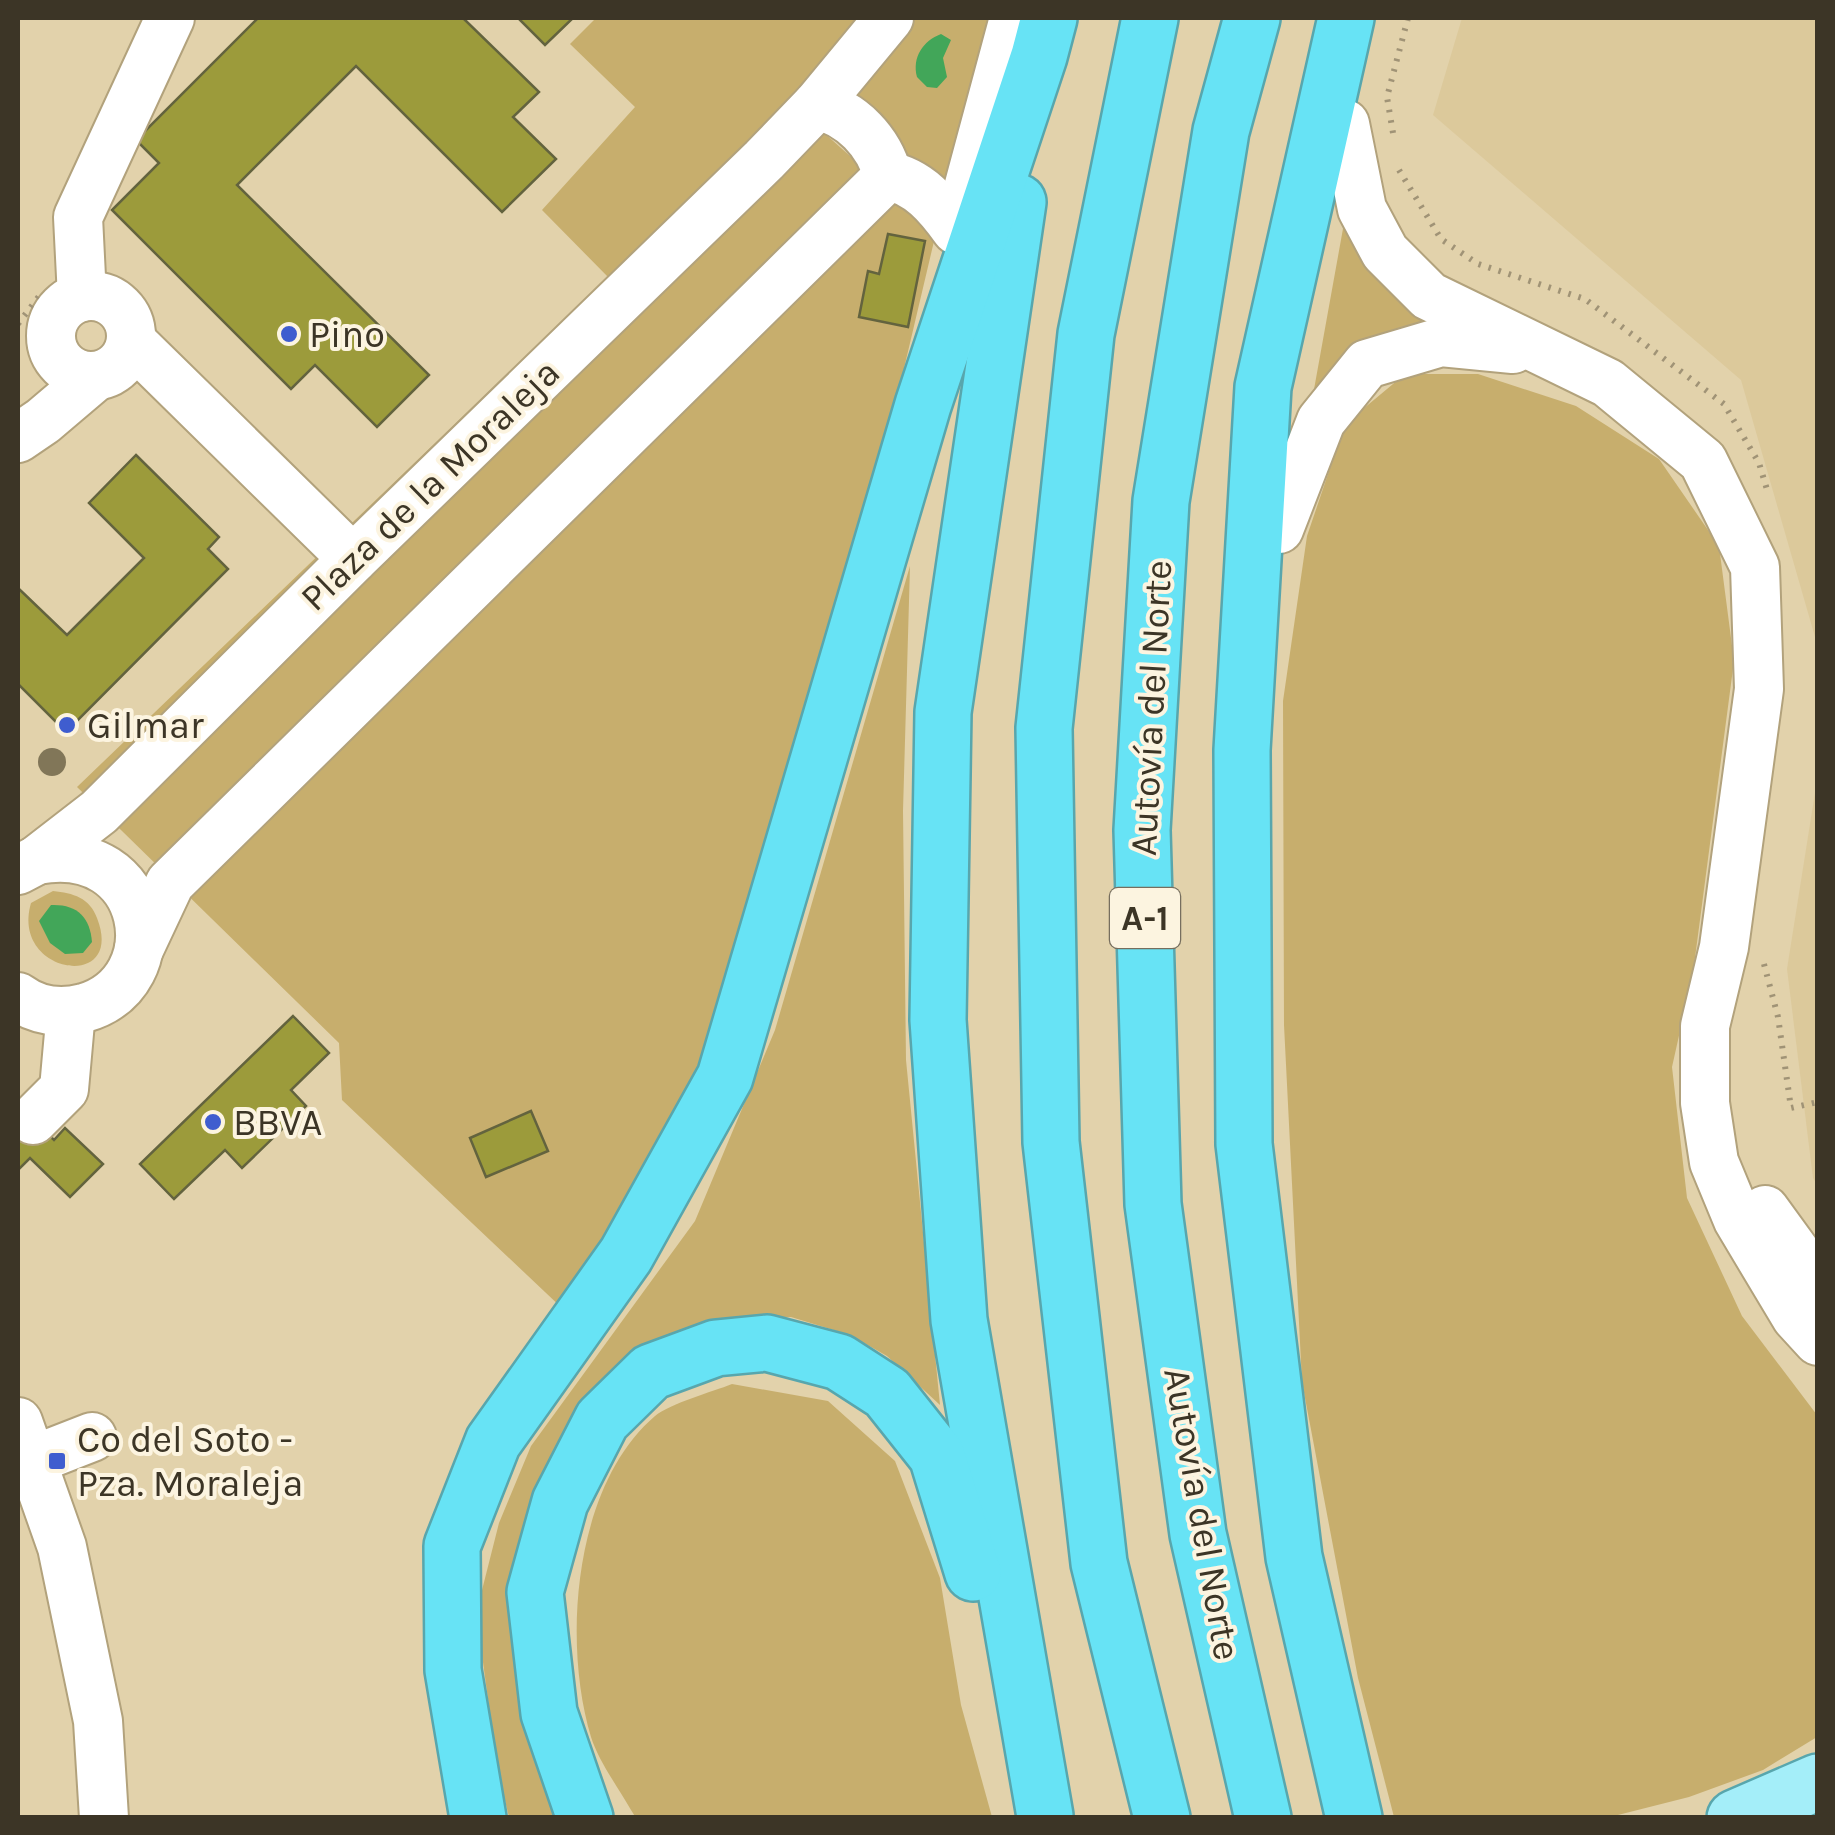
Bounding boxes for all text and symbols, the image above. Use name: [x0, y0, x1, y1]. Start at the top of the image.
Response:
place label: Pino: [309, 312, 385, 357]
marker: Pino: [278, 323, 300, 345]
street label: Plaza de la Moraleja: [291, 350, 569, 620]
street label: Autovía del Norte: [1121, 559, 1181, 857]
place label: Gilmar: [87, 703, 204, 748]
marker: Gilmar: [56, 714, 78, 736]
road number: A-1: [1110, 888, 1180, 948]
place label: BBVA: [233, 1100, 322, 1145]
marker: BBVA: [202, 1111, 224, 1133]
street label: Autovía del Norte: [1154, 1364, 1250, 1664]
place label: Cº del Soto - Pza. Moraleja: [77, 1417, 303, 1506]
marker: Cº del Soto - Pza. Moraleja: [46, 1450, 68, 1472]

